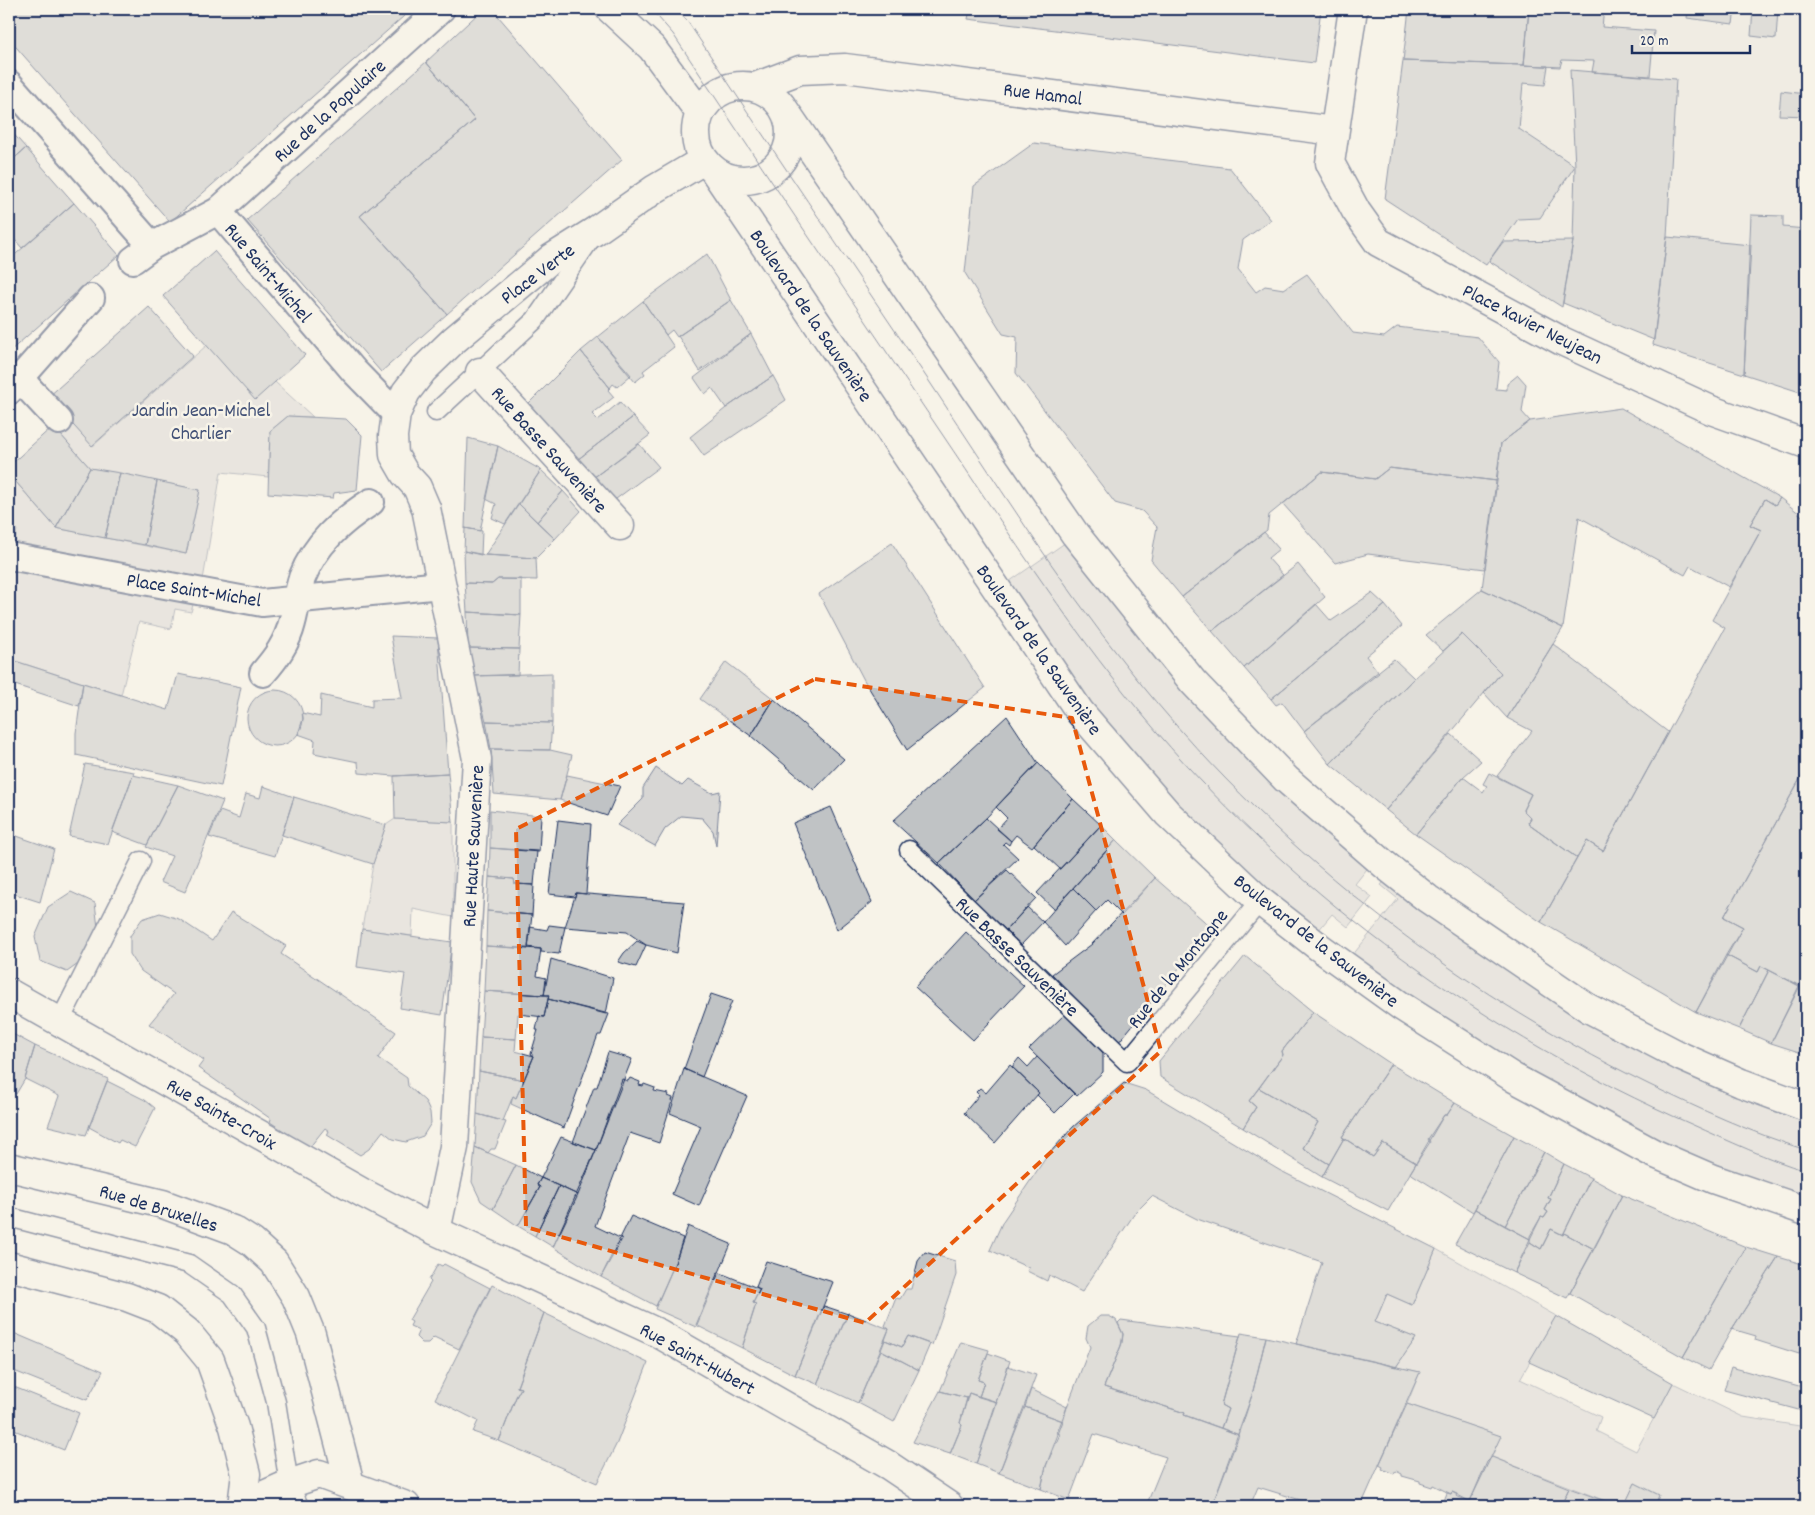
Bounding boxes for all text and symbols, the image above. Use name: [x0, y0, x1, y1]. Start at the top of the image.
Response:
scale bar: [1632, 22, 1750, 54]
text: 20 m: [1640, 31, 1668, 53]
street label: Rue de la Populaire: [268, 54, 394, 170]
street label: Rue Hamal: [1002, 77, 1084, 115]
street label: Rue Saint-Michel: [216, 218, 317, 330]
street label: Boulevard de la Sauvenière: [741, 225, 878, 409]
street label: Place Verte: [496, 238, 582, 313]
street label: Place Xavier Neujean: [1457, 278, 1607, 373]
street label: Rue Basse Sauvenière: [483, 381, 613, 521]
park label: Jardin Jean-Michel Charlier: [132, 398, 271, 449]
street label: Boulevard de la Sauvenière: [968, 560, 1107, 742]
street label: Place Saint-Michel: [124, 567, 263, 616]
street label: Rue Haute Sauvenière: [457, 764, 493, 928]
street label: Boulevard de la Sauvenière: [1227, 869, 1404, 1016]
street label: Rue Basse Sauvenière: [948, 892, 1084, 1025]
street label: Rue de la Montagne: [1122, 904, 1236, 1036]
street label: Rue Sainte-Croix: [160, 1073, 281, 1159]
street label: Rue de Bruxelles: [95, 1179, 221, 1241]
street label: Rue Saint-Hubert: [634, 1317, 759, 1404]

